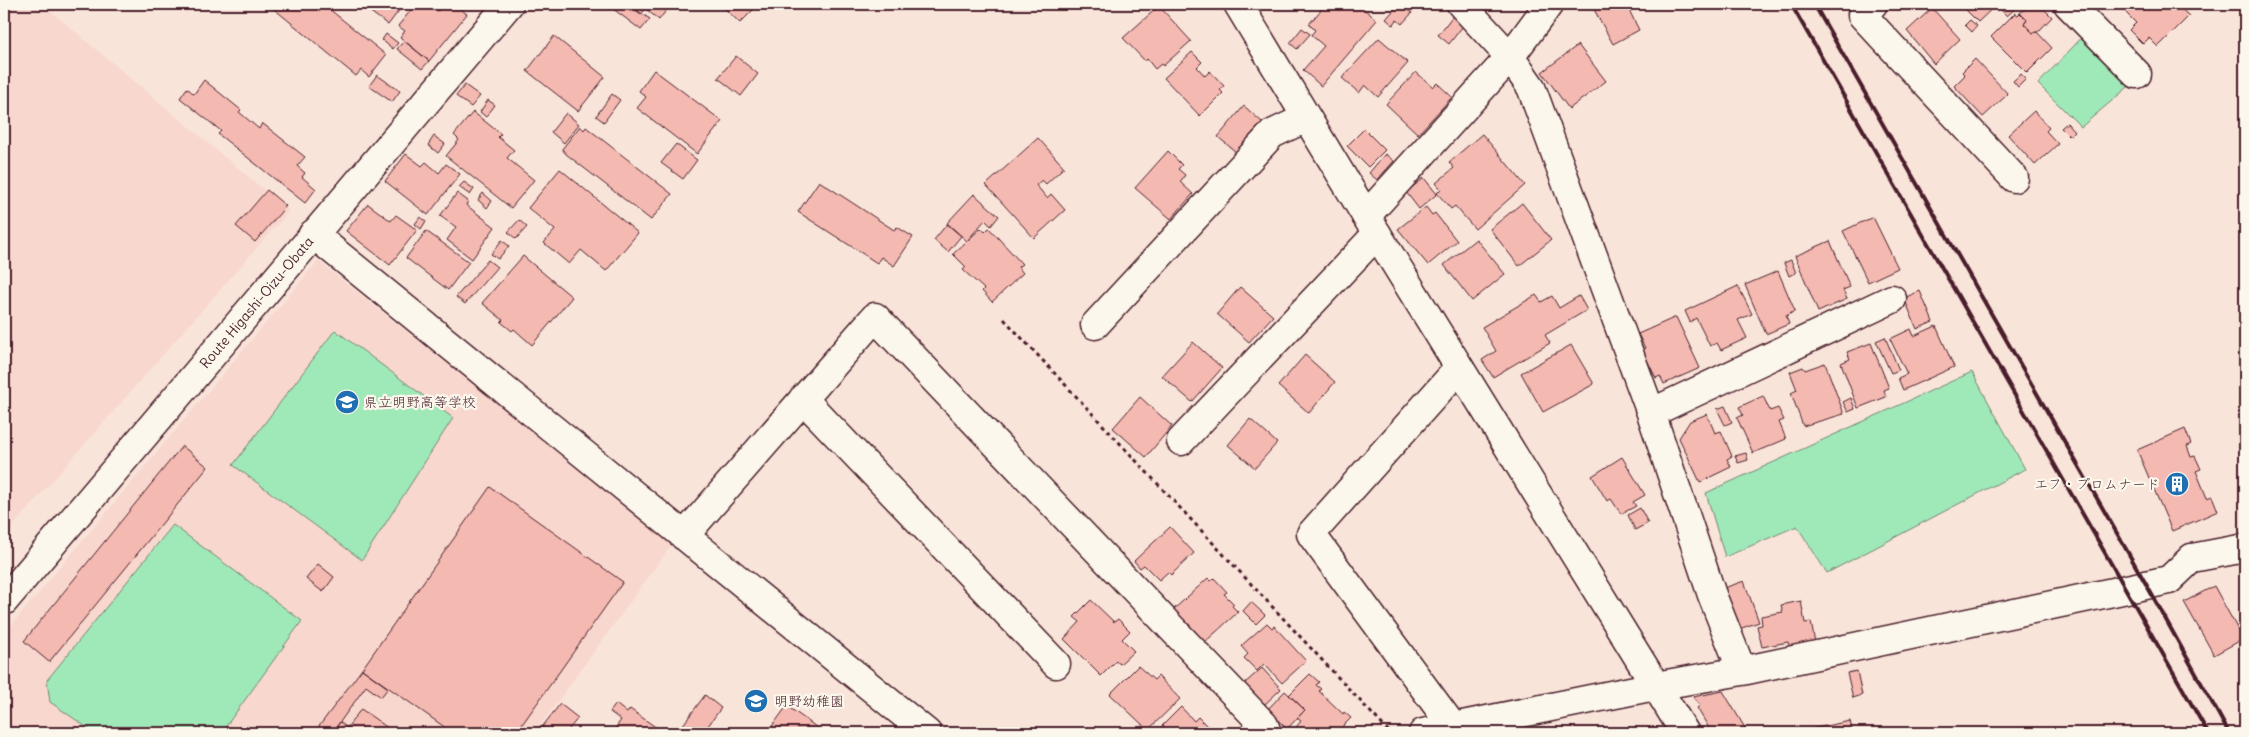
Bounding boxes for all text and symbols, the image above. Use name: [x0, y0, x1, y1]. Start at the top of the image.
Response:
street label: Route Higashi-Oizu-Obata: [196, 233, 317, 372]
school or university icon: 県立明野高等学校: [334, 389, 360, 415]
place label: 県立明野高等学校: [364, 393, 476, 411]
building icon: エフ・プロムナード: [2164, 471, 2190, 497]
place label: エフ・プロムナード: [2034, 475, 2160, 493]
school or university icon: 明野幼稚園: [743, 688, 769, 714]
place label: 明野幼稚園: [774, 692, 844, 710]

